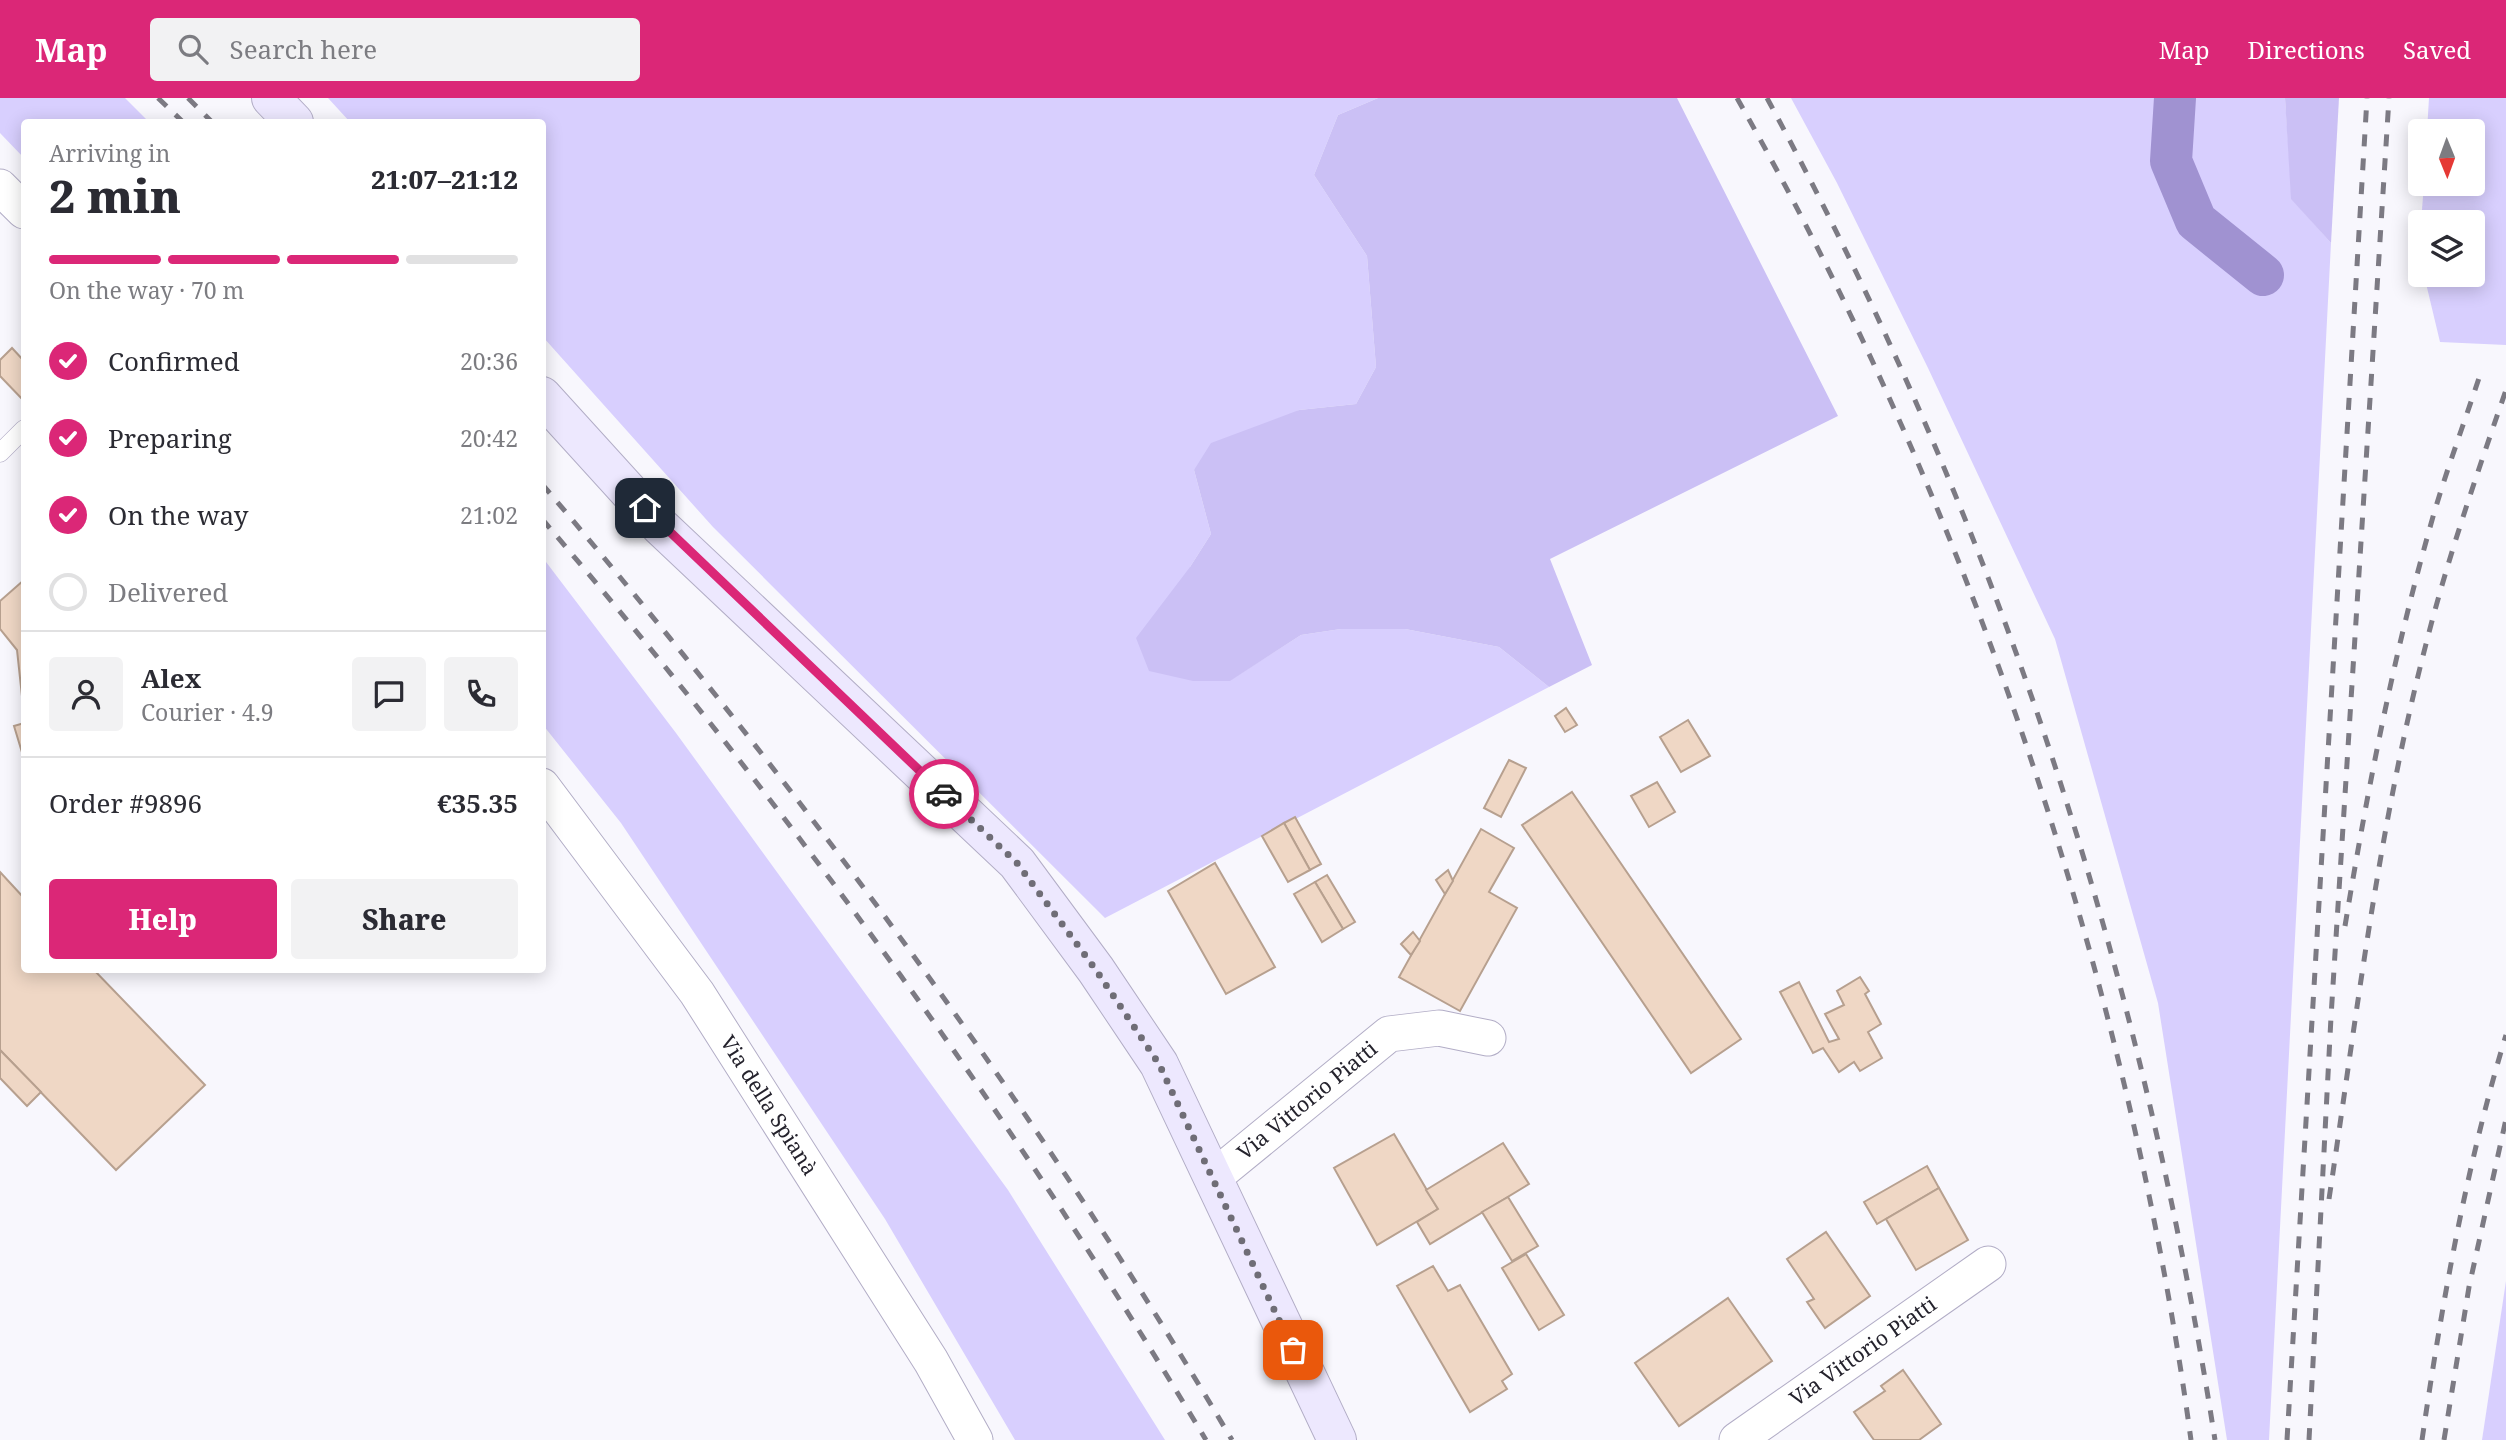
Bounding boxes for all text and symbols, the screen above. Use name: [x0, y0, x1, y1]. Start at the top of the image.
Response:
search box: [150, 18, 640, 81]
text: Map: [35, 27, 108, 72]
icon: search: [174, 30, 212, 68]
text: Search here: [230, 31, 377, 67]
text: Map: [2159, 33, 2210, 66]
text: Directions: [2248, 33, 2365, 66]
text: Saved: [2403, 33, 2471, 66]
north arrow: [2408, 119, 2485, 196]
map controls: [2408, 119, 2485, 287]
text: Arriving in: [49, 137, 170, 169]
text: 21:07–21:12: [371, 161, 518, 197]
text: 2 min: [49, 164, 181, 226]
button: layers: [2408, 210, 2485, 287]
text: On the way · 70 m: [49, 274, 244, 306]
icon: check: [49, 342, 87, 380]
text: Confirmed: [108, 343, 240, 379]
text: 20:36: [460, 345, 518, 377]
icon: check: [49, 419, 87, 457]
text: Preparing: [108, 420, 232, 456]
text: 20:42: [460, 422, 518, 454]
pin: [615, 478, 675, 538]
icon: home: [626, 489, 664, 527]
icon: check: [49, 496, 87, 534]
text: On the way: [108, 497, 248, 533]
text: 21:02: [460, 499, 518, 531]
text: Delivered: [108, 574, 228, 610]
button: person: [49, 657, 123, 731]
button: chat: [352, 657, 426, 731]
button: phone: [444, 657, 518, 731]
text: Alex: [141, 660, 201, 696]
text: Courier · 4.9: [141, 696, 274, 728]
courier: [909, 759, 979, 829]
icon: car: [925, 775, 963, 813]
text: Order #9896: [49, 785, 202, 821]
text: €35.35: [437, 785, 518, 821]
button: Help: [49, 879, 277, 959]
button: Share: [291, 879, 518, 959]
street label: Via della Spianà: [714, 1030, 824, 1180]
street label: Via Vittorio Piatti: [1231, 1034, 1383, 1166]
street label: Via Vittorio Piatti: [1784, 1289, 1942, 1412]
pin: [1263, 1320, 1323, 1380]
icon: bag: [1274, 1331, 1312, 1369]

